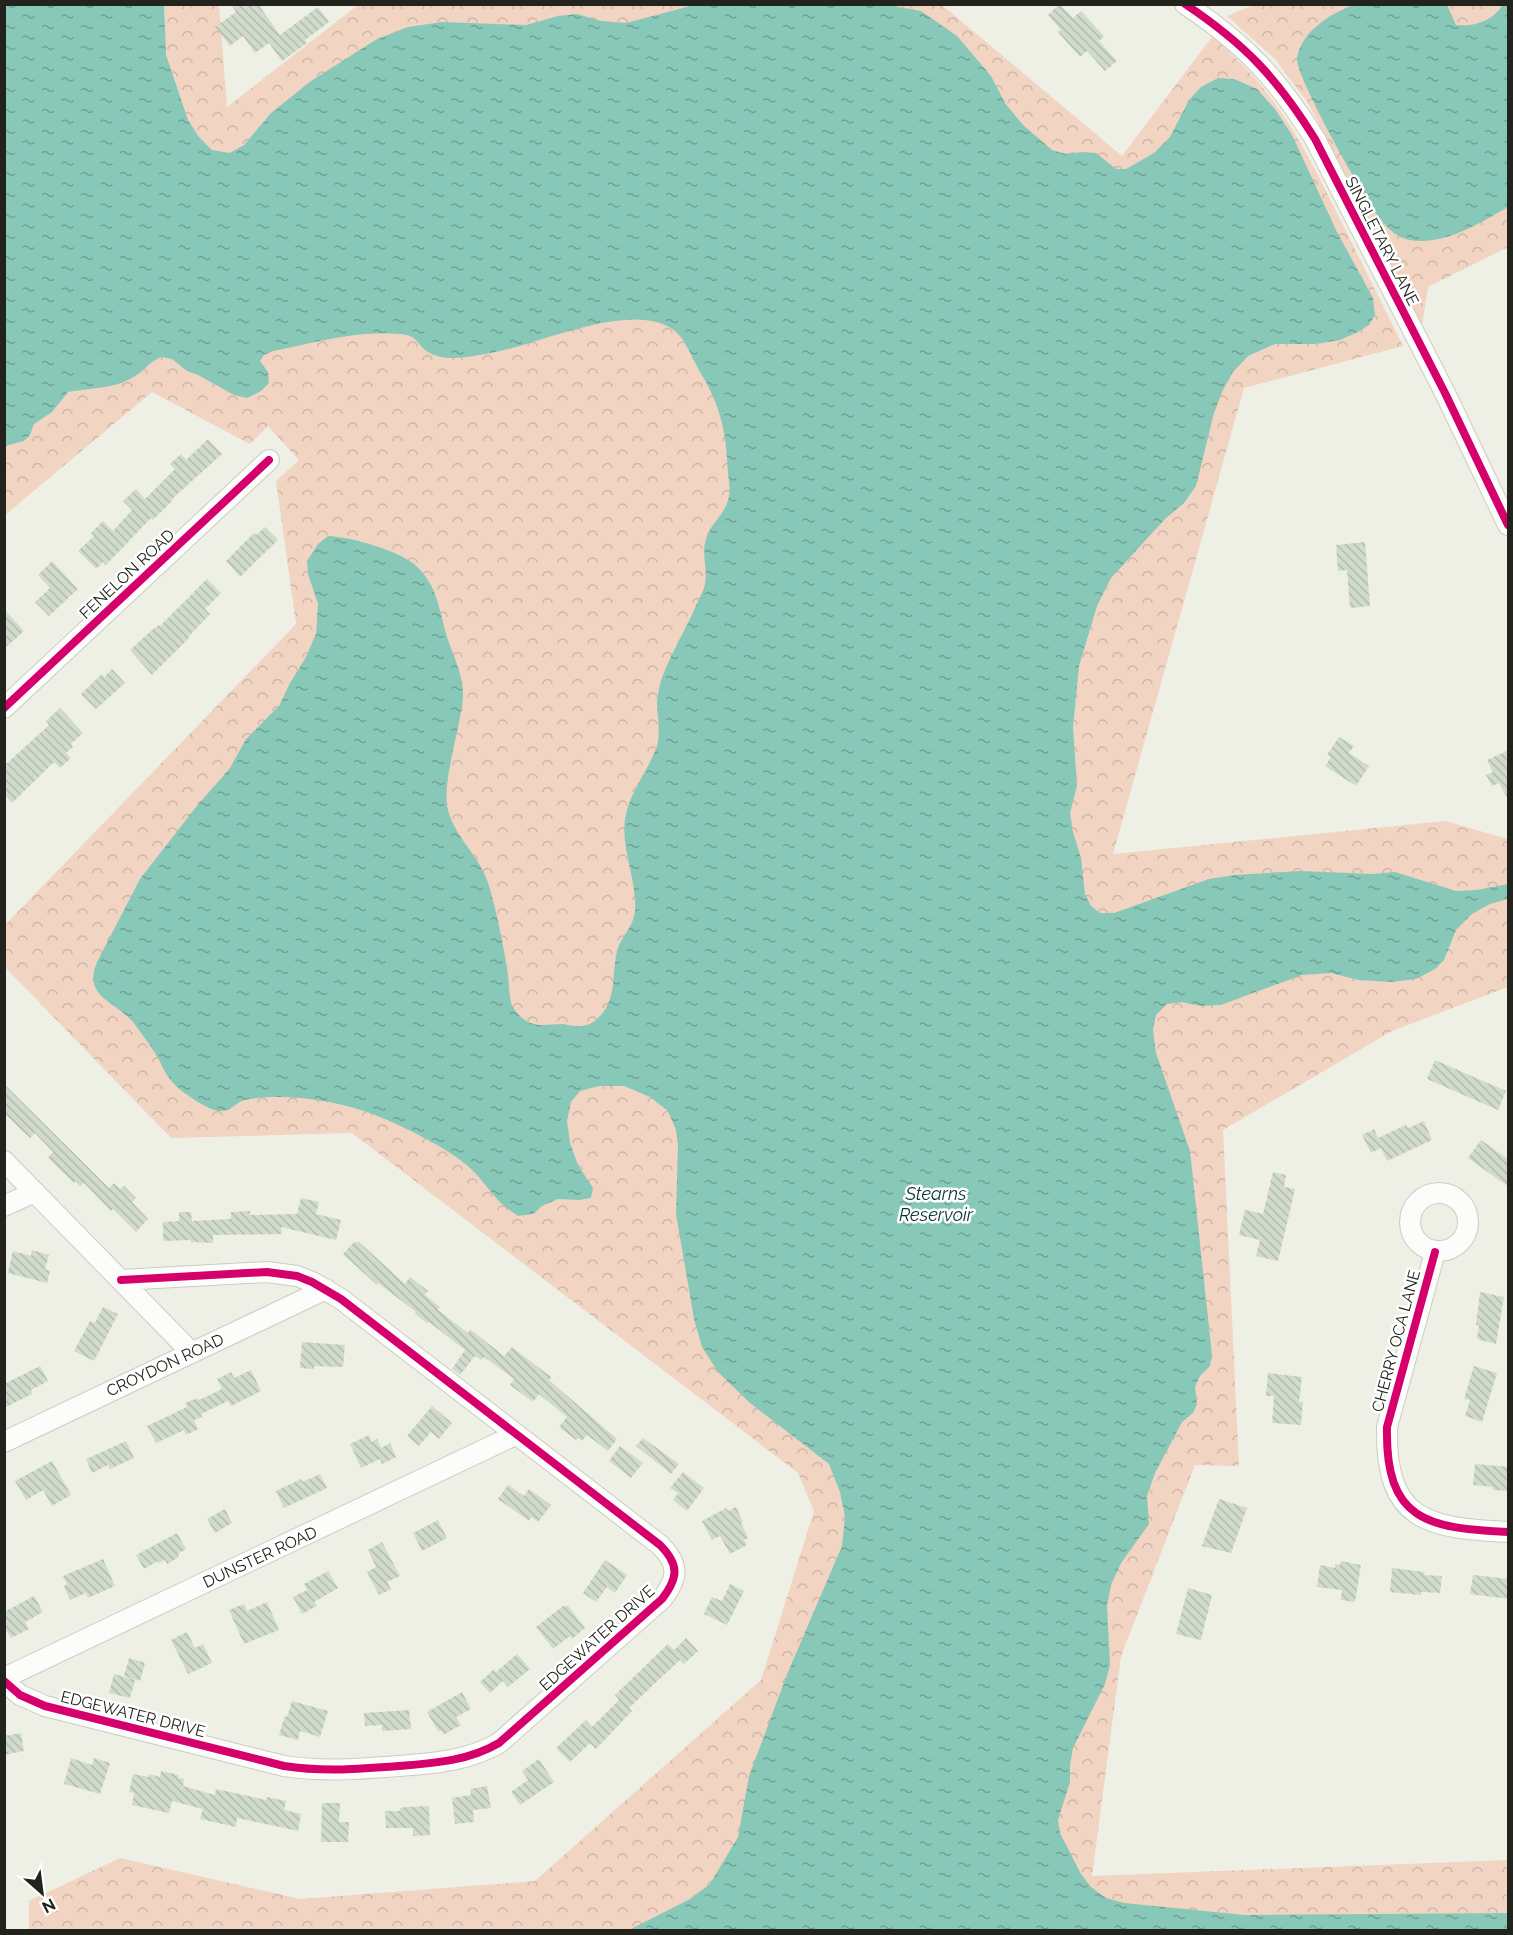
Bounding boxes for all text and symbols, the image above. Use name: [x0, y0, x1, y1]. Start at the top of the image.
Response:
street label: SINGLETARY LANE: [1341, 173, 1423, 309]
street label: FENELON ROAD: [76, 525, 178, 623]
water label: Stearns Reservoir: [899, 1183, 974, 1225]
street label: CHERRY OCA LANE: [1368, 1268, 1424, 1414]
street label: CROYDON ROAD: [103, 1329, 227, 1401]
street label: DUNSTER ROAD: [200, 1522, 320, 1592]
street label: EDGEWATER DRIVE: [535, 1581, 659, 1695]
street label: EDGEWATER DRIVE: [59, 1687, 208, 1741]
north arrow: [12, 1863, 72, 1923]
text: N: [39, 1895, 59, 1917]

